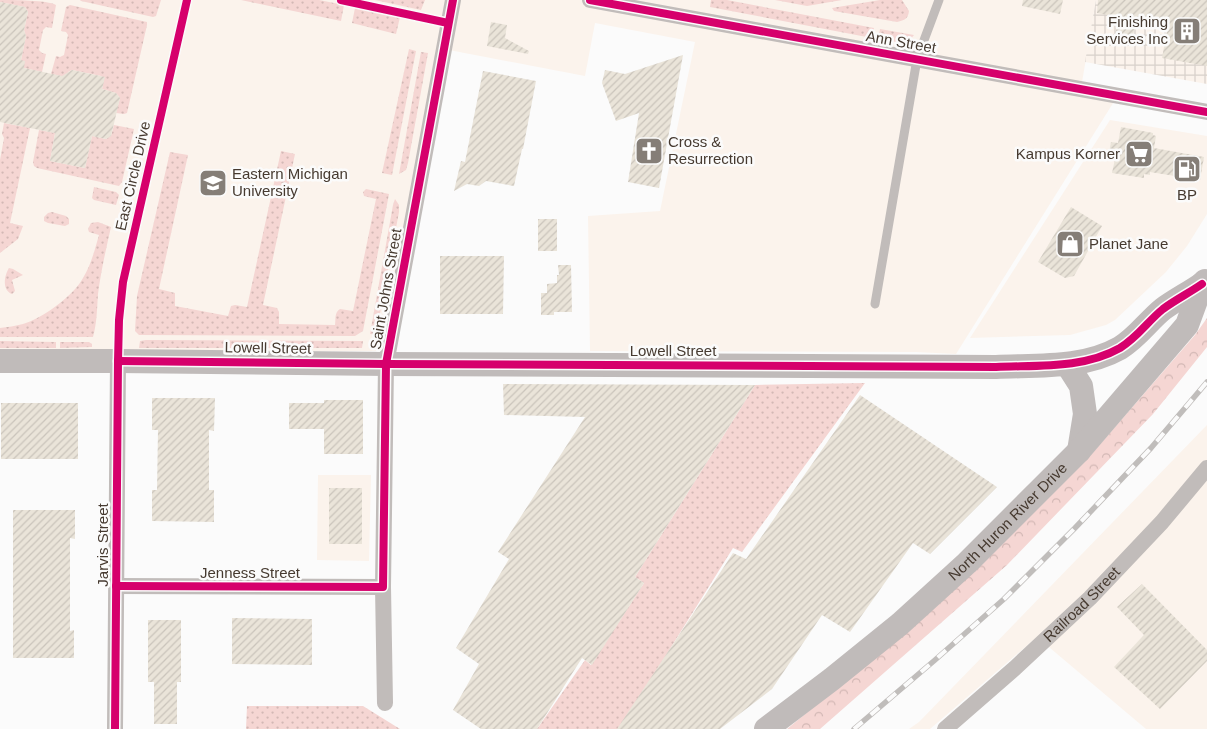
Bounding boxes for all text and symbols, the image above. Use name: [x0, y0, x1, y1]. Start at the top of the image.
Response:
place label: Finishing Services Inc: [1086, 13, 1168, 47]
building icon: Finishing Services Inc: [1172, 16, 1202, 46]
street label: Ann Street: [865, 27, 938, 56]
street label: East Circle Drive: [112, 120, 153, 232]
place label: Cross & Resurrection: [668, 133, 753, 167]
church icon: Cross & Resurrection: [634, 136, 664, 166]
supermarket icon: Kampus Korner: [1124, 139, 1154, 169]
place label: Kampus Korner: [1016, 145, 1120, 162]
fuel station icon: BP: [1172, 154, 1202, 184]
place label: Eastern Michigan University: [232, 165, 348, 199]
school or university icon: Eastern Michigan University: [198, 168, 228, 198]
place label: BP: [1177, 186, 1197, 203]
street label: Saint Johns Street: [366, 226, 405, 351]
shop icon: Planet Jane: [1055, 229, 1085, 259]
place label: Planet Jane: [1089, 235, 1168, 252]
street label: Lowell Street: [225, 338, 312, 357]
street label: Lowell Street: [630, 342, 717, 359]
street label: North Huron River Drive: [945, 459, 1070, 584]
street label: Jarvis Street: [94, 502, 111, 587]
street label: Railroad Street: [1040, 562, 1124, 645]
street label: Jenness Street: [200, 564, 301, 581]

